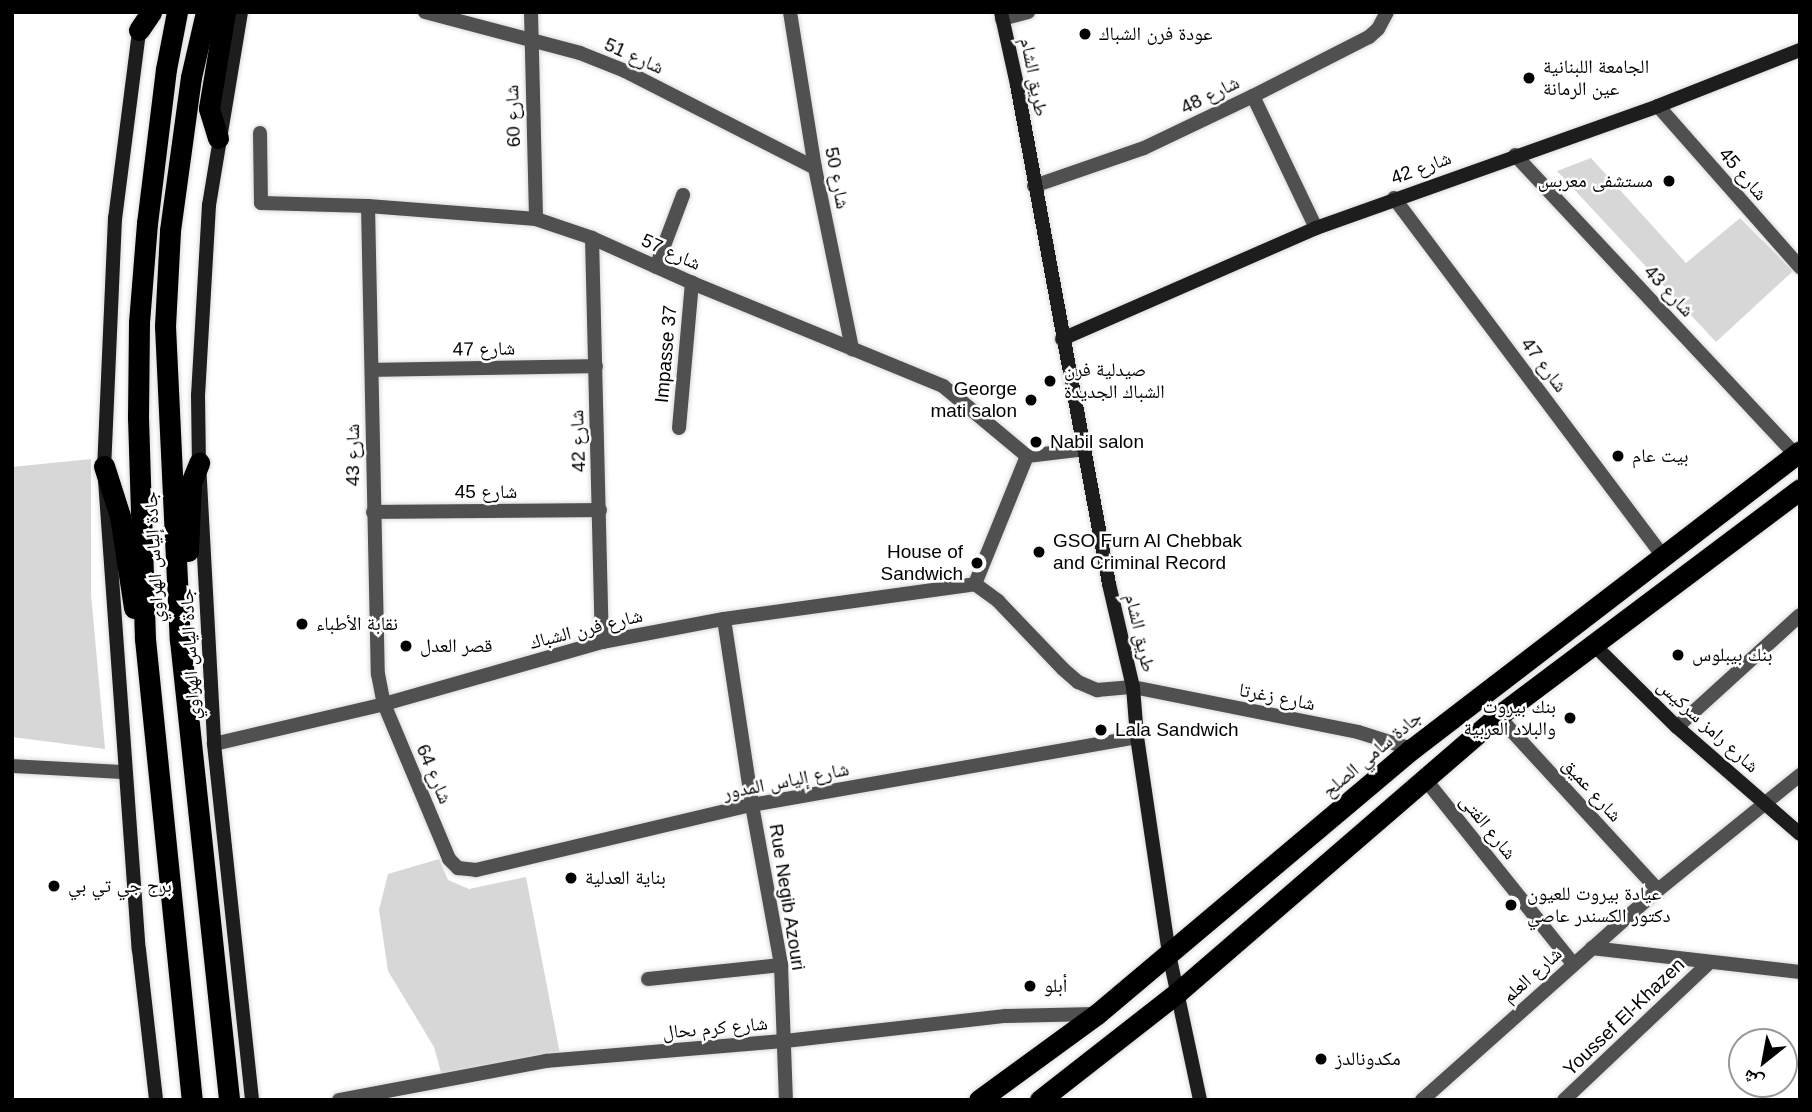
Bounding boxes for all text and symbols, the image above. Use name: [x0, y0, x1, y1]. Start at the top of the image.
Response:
place label: عودة فرن الشباك: [1099, 23, 1213, 45]
marker: عودة فرن الشباك: [1077, 26, 1093, 42]
street label: شارع 51: [601, 33, 667, 79]
street label: طريق الشام: [1015, 36, 1053, 118]
place label: الجامعة اللبنانية عين الرمانة: [1543, 56, 1649, 100]
marker: الجامعة اللبنانية عين الرمانة: [1521, 70, 1537, 86]
street label: شارع 48: [1177, 71, 1243, 119]
street label: شارع 60: [501, 84, 525, 148]
street label: شارع 45: [1714, 143, 1772, 205]
street label: شارع 50: [820, 145, 854, 211]
street label: شارع 42: [1388, 147, 1454, 189]
place label: مستشفى معربس: [1538, 170, 1653, 192]
marker: مستشفى معربس: [1659, 171, 1679, 191]
street label: شارع 57: [638, 229, 704, 275]
street label: شارع 43: [1639, 260, 1699, 322]
street label: Impasse 37: [650, 304, 682, 404]
street label: شارع 47: [1516, 333, 1572, 397]
street label: شارع 47: [453, 337, 515, 361]
place label: صيدلية فرن الشباك الجديدة: [1064, 359, 1165, 403]
marker: صيدلية فرن الشباك الجديدة: [1042, 373, 1058, 389]
place label: George mati salon: [930, 378, 1017, 422]
marker: George mati salon: [1023, 392, 1039, 408]
street label: شارع 42: [566, 409, 590, 473]
street label: شارع 43: [342, 424, 364, 486]
place label: Nabil salon: [1050, 431, 1144, 453]
marker: Nabil salon: [1028, 434, 1044, 450]
place label: بيت عام: [1632, 445, 1689, 467]
marker: بيت عام: [1610, 448, 1626, 464]
street label: شارع 45: [455, 481, 517, 503]
street label: جادة إلياس الهراوي: [139, 491, 169, 623]
place label: GSO Furn Al Chebbak and Criminal Record: [1053, 530, 1243, 574]
place label: House of Sandwich: [881, 541, 963, 585]
marker: GSO Furn Al Chebbak and Criminal Record: [1031, 544, 1047, 560]
marker: House of Sandwich: [969, 555, 985, 571]
street label: جادة الياس الهراوي: [175, 588, 205, 720]
street label: طريق الشام: [1120, 592, 1160, 674]
street label: شارع فرن الشباك: [527, 604, 645, 654]
place label: نقابة الأطباء: [316, 613, 398, 635]
marker: نقابة الأطباء: [294, 616, 310, 632]
place label: قصر العدل: [420, 635, 492, 657]
marker: قصر العدل: [398, 638, 414, 654]
place label: بنك بيبلوس: [1692, 644, 1772, 666]
marker: بنك بيبلوس: [1670, 647, 1686, 663]
street label: شارع رامز سركيس: [1652, 674, 1764, 778]
street label: شارع زغرتا: [1237, 678, 1317, 716]
place label: بنك بيروت والبلاد العربية: [1464, 696, 1556, 740]
street label: جادة سامي الصلح: [1318, 706, 1426, 802]
marker: بنك بيروت والبلاد العربية: [1562, 710, 1578, 726]
place label: Lala Sandwich: [1115, 719, 1239, 741]
marker: Lala Sandwich: [1093, 722, 1109, 738]
street label: شارع 64: [411, 741, 457, 807]
street label: شارع عميق: [1557, 753, 1627, 827]
street label: شارع إلياس المدور: [721, 758, 851, 804]
street label: شارع الفتى: [1455, 790, 1521, 864]
street label: Rue Negib Azouri: [764, 822, 810, 972]
place label: بناية العدلية: [585, 867, 666, 889]
marker: بناية العدلية: [563, 870, 579, 886]
place label: برج جي تي بي: [68, 875, 172, 897]
marker: برج جي تي بي: [46, 878, 62, 894]
place label: عيادة بيروت للعيون دكتور الكسندر عاصي: [1527, 883, 1671, 927]
marker: عيادة بيروت للعيون دكتور الكسندر عاصي: [1501, 895, 1521, 915]
street label: شارع العلم: [1497, 942, 1567, 1008]
street label: Youssef El-Khazen: [1559, 953, 1689, 1081]
place label: أبلو: [1044, 975, 1067, 997]
marker: أبلو: [1022, 978, 1038, 994]
street label: شارع كرم ىحال: [661, 1012, 769, 1044]
north arrow: [1728, 1028, 1798, 1098]
place label: مكدونالدز: [1335, 1048, 1401, 1070]
marker: مكدونالدز: [1313, 1051, 1329, 1067]
text: ش: [1739, 1066, 1767, 1094]

